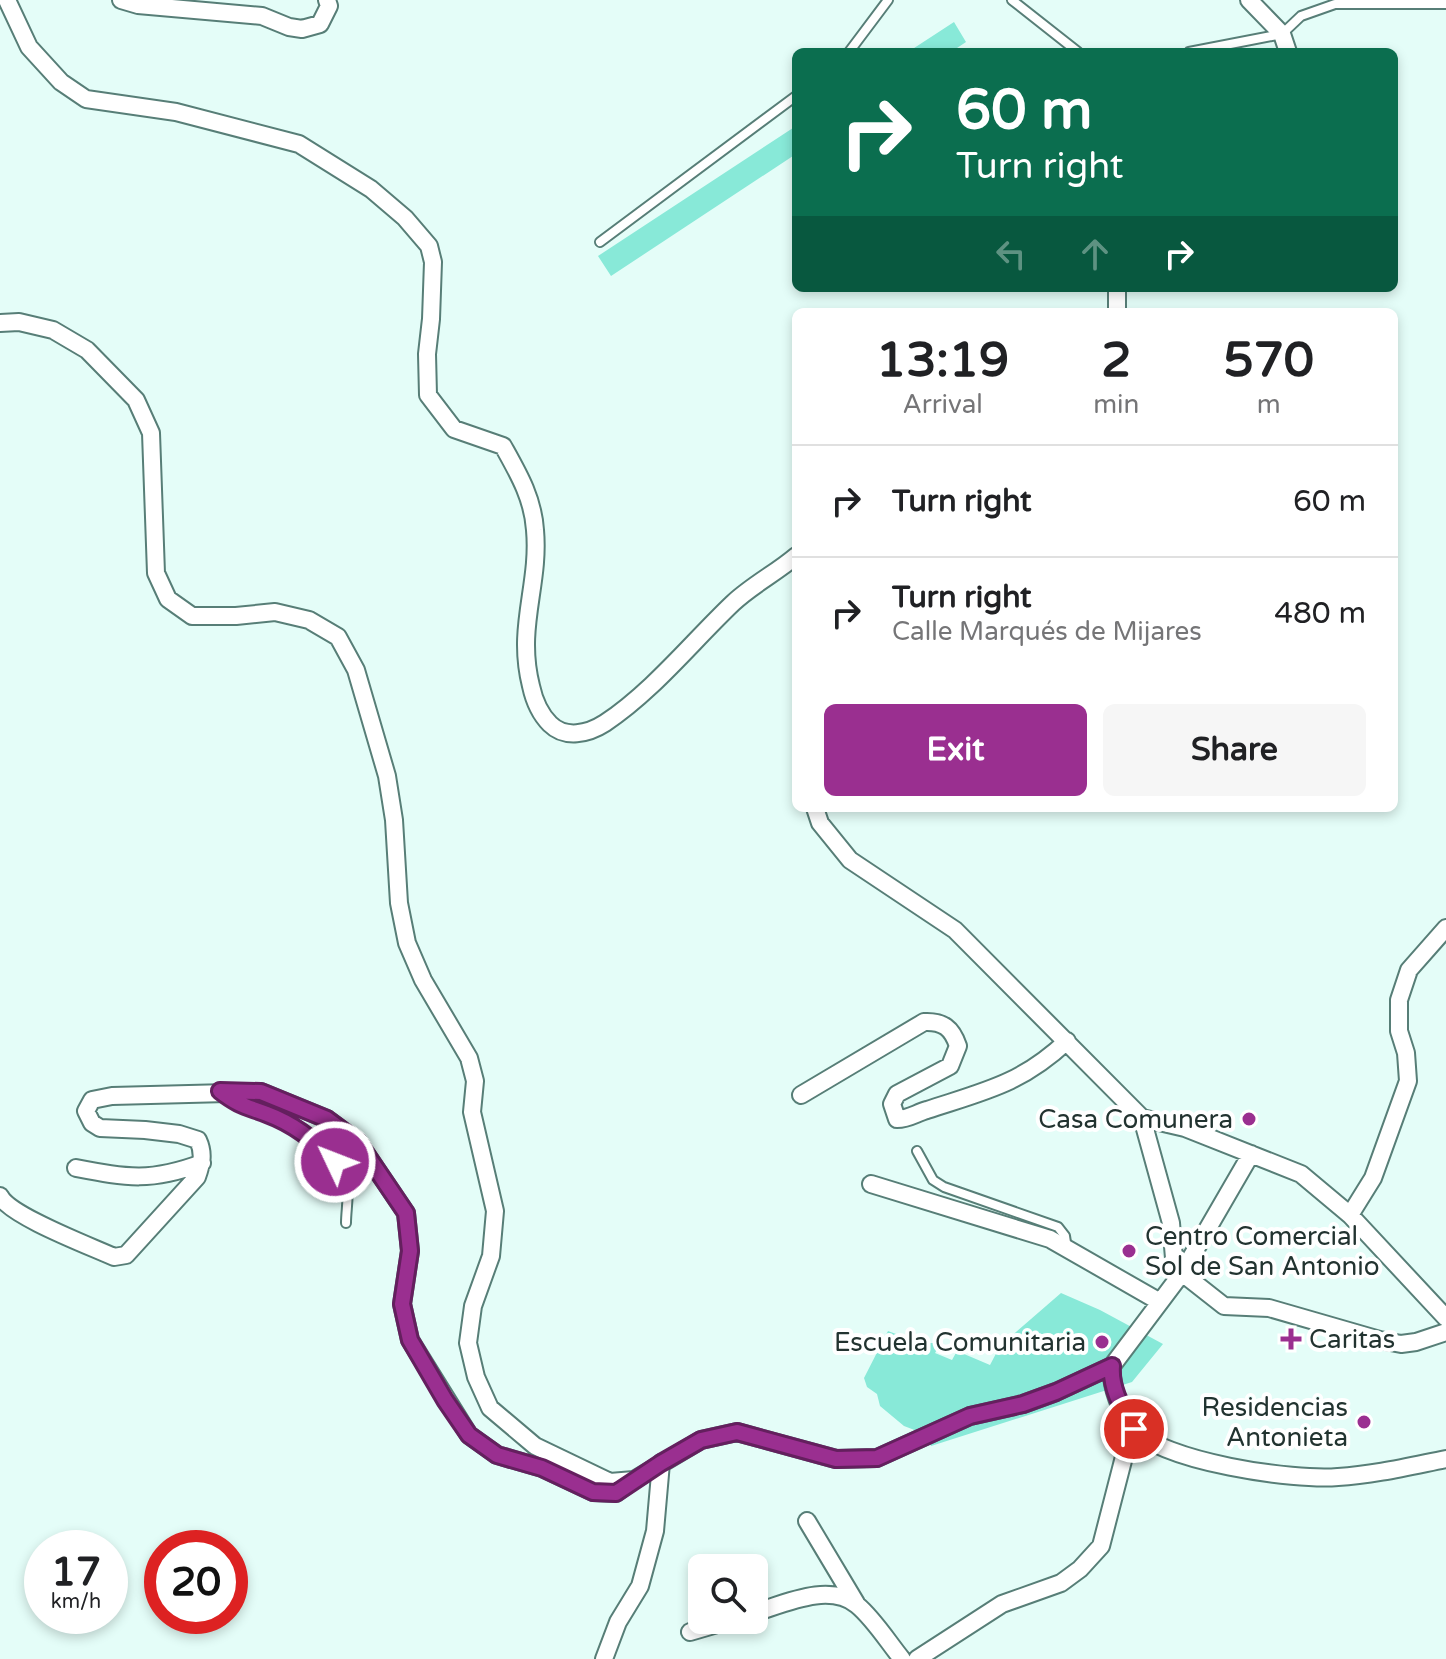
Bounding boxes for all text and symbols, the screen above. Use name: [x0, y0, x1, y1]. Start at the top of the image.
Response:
text: 60 m: [956, 77, 1092, 144]
icon: right: [824, 80, 928, 184]
text: Turn right: [956, 145, 1123, 188]
icon: left: [989, 232, 1033, 276]
icon: ahead: [1073, 232, 1117, 276]
icon: right: [1157, 232, 1201, 276]
text: 13:19: [876, 332, 1009, 390]
text: 2: [1101, 332, 1131, 390]
text: 570: [1223, 332, 1314, 390]
text: Arrival: [902, 389, 983, 420]
text: min: [1093, 389, 1139, 420]
text: m: [1257, 389, 1281, 420]
icon: right: [824, 479, 868, 523]
text: Turn right: [892, 483, 1032, 520]
text: 60 m: [1293, 483, 1366, 520]
text: Turn right: [892, 579, 1032, 616]
icon: right: [824, 591, 868, 635]
text: 480 m: [1274, 595, 1366, 632]
text: Calle Marqués de Mijares: [892, 616, 1202, 647]
button: Exit: [824, 704, 1087, 796]
button: Share: [1103, 704, 1366, 796]
place label: Casa Comunera: [1038, 1104, 1233, 1135]
marker: Casa Comunera: [1240, 1110, 1258, 1128]
position arrow: [293, 1120, 377, 1204]
place label: Centro Comercial Sol de San Antonio: [1145, 1221, 1380, 1282]
marker: Centro Comercial Sol de San Antonio: [1120, 1242, 1138, 1260]
place label: Caritas: [1309, 1324, 1395, 1355]
place label: Escuela Comunitaria: [834, 1327, 1086, 1358]
marker: Caritas: [1280, 1328, 1302, 1350]
marker: Escuela Comunitaria: [1093, 1333, 1111, 1351]
place label: Residencias Antonieta: [1201, 1392, 1348, 1453]
pin: [1100, 1395, 1168, 1463]
icon: arrive: [1112, 1407, 1156, 1451]
marker: Residencias Antonieta: [1355, 1413, 1373, 1431]
speed limit sign: 20: [144, 1530, 248, 1634]
text: 17: [51, 1548, 101, 1596]
map controls: [688, 1554, 768, 1634]
button: search: [688, 1554, 768, 1634]
text: km/h: [51, 1590, 101, 1614]

